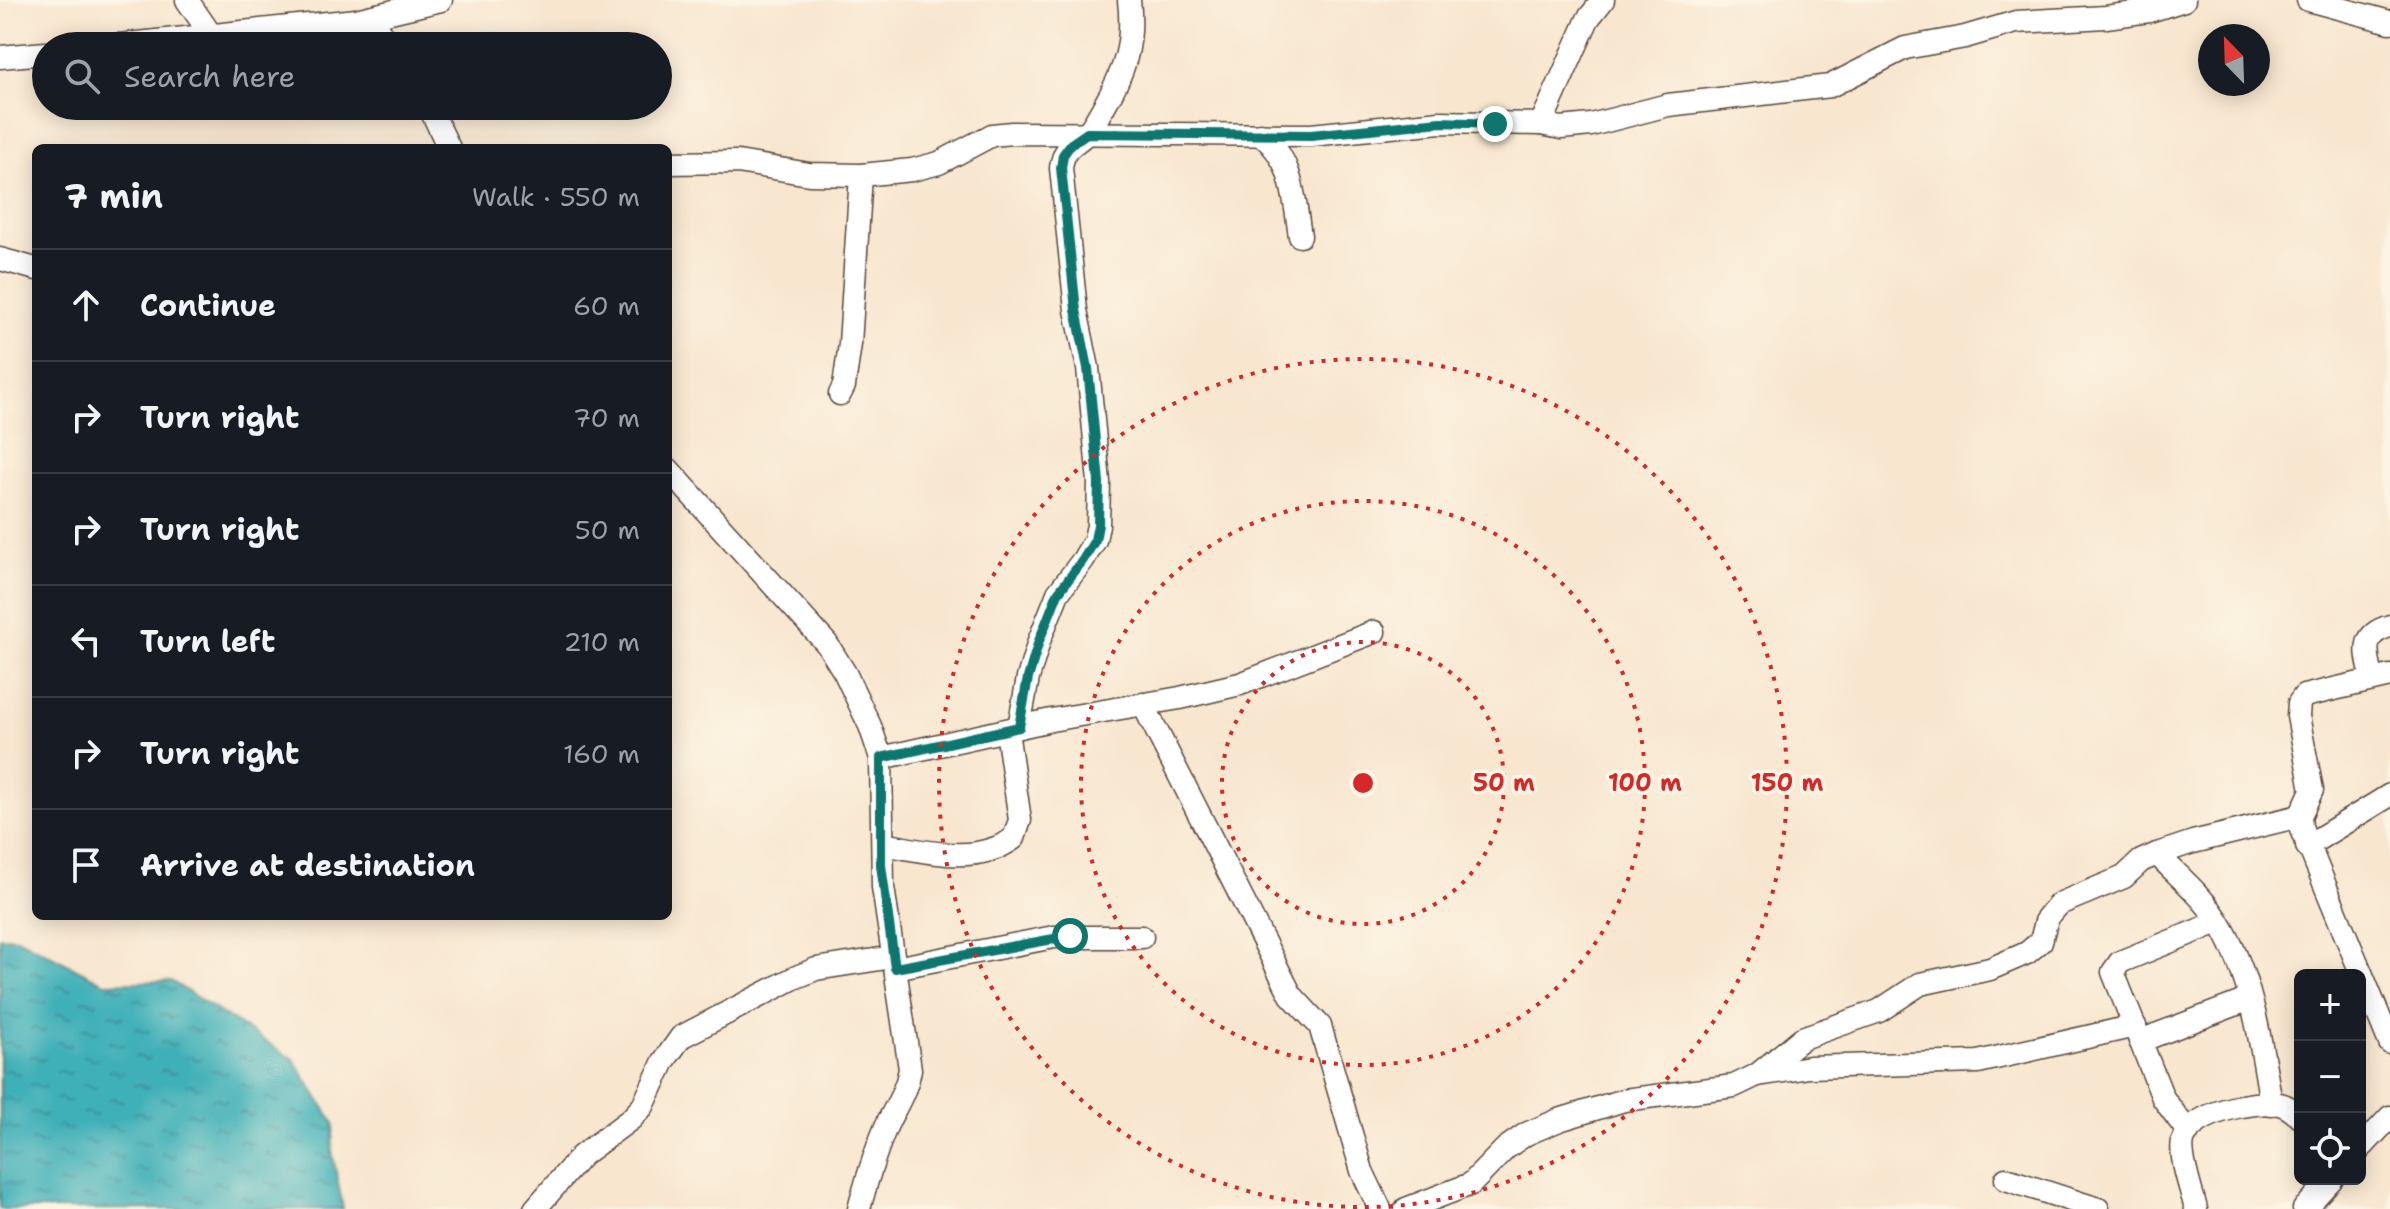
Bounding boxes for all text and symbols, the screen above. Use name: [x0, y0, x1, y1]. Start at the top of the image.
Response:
north arrow: [2198, 24, 2270, 96]
search box: [32, 32, 672, 120]
icon: search: [60, 54, 104, 98]
text: Search here: [124, 56, 295, 97]
route end: [1477, 106, 1513, 142]
text: 7 min: [64, 173, 163, 219]
text: Walk · 550 m: [472, 179, 640, 214]
icon: ahead: [64, 283, 108, 327]
text: Continue: [140, 285, 276, 326]
text: 60 m: [573, 288, 640, 323]
icon: right: [64, 395, 108, 439]
text: Turn right: [140, 397, 299, 438]
text: 70 m: [573, 400, 640, 435]
icon: right: [64, 507, 108, 551]
text: Turn right: [140, 509, 299, 550]
text: 50 m: [575, 512, 640, 547]
icon: left: [64, 619, 108, 663]
text: Turn left: [140, 621, 275, 662]
text: 210 m: [563, 624, 640, 659]
icon: right: [64, 731, 108, 775]
text: Turn right: [140, 733, 299, 774]
text: 160 m: [563, 736, 640, 771]
text: 50 m: [1473, 767, 1535, 799]
text: 100 m: [1608, 767, 1682, 799]
text: 150 m: [1751, 767, 1823, 799]
centre of rings: [1349, 769, 1377, 797]
icon: arrive: [64, 843, 108, 887]
text: Arrive at destination: [140, 845, 475, 886]
route start: [1052, 918, 1088, 954]
map controls: [2294, 969, 2366, 1185]
button: +: [2294, 969, 2366, 1041]
button: −: [2294, 1041, 2366, 1113]
button: locate: [2294, 1113, 2366, 1185]

